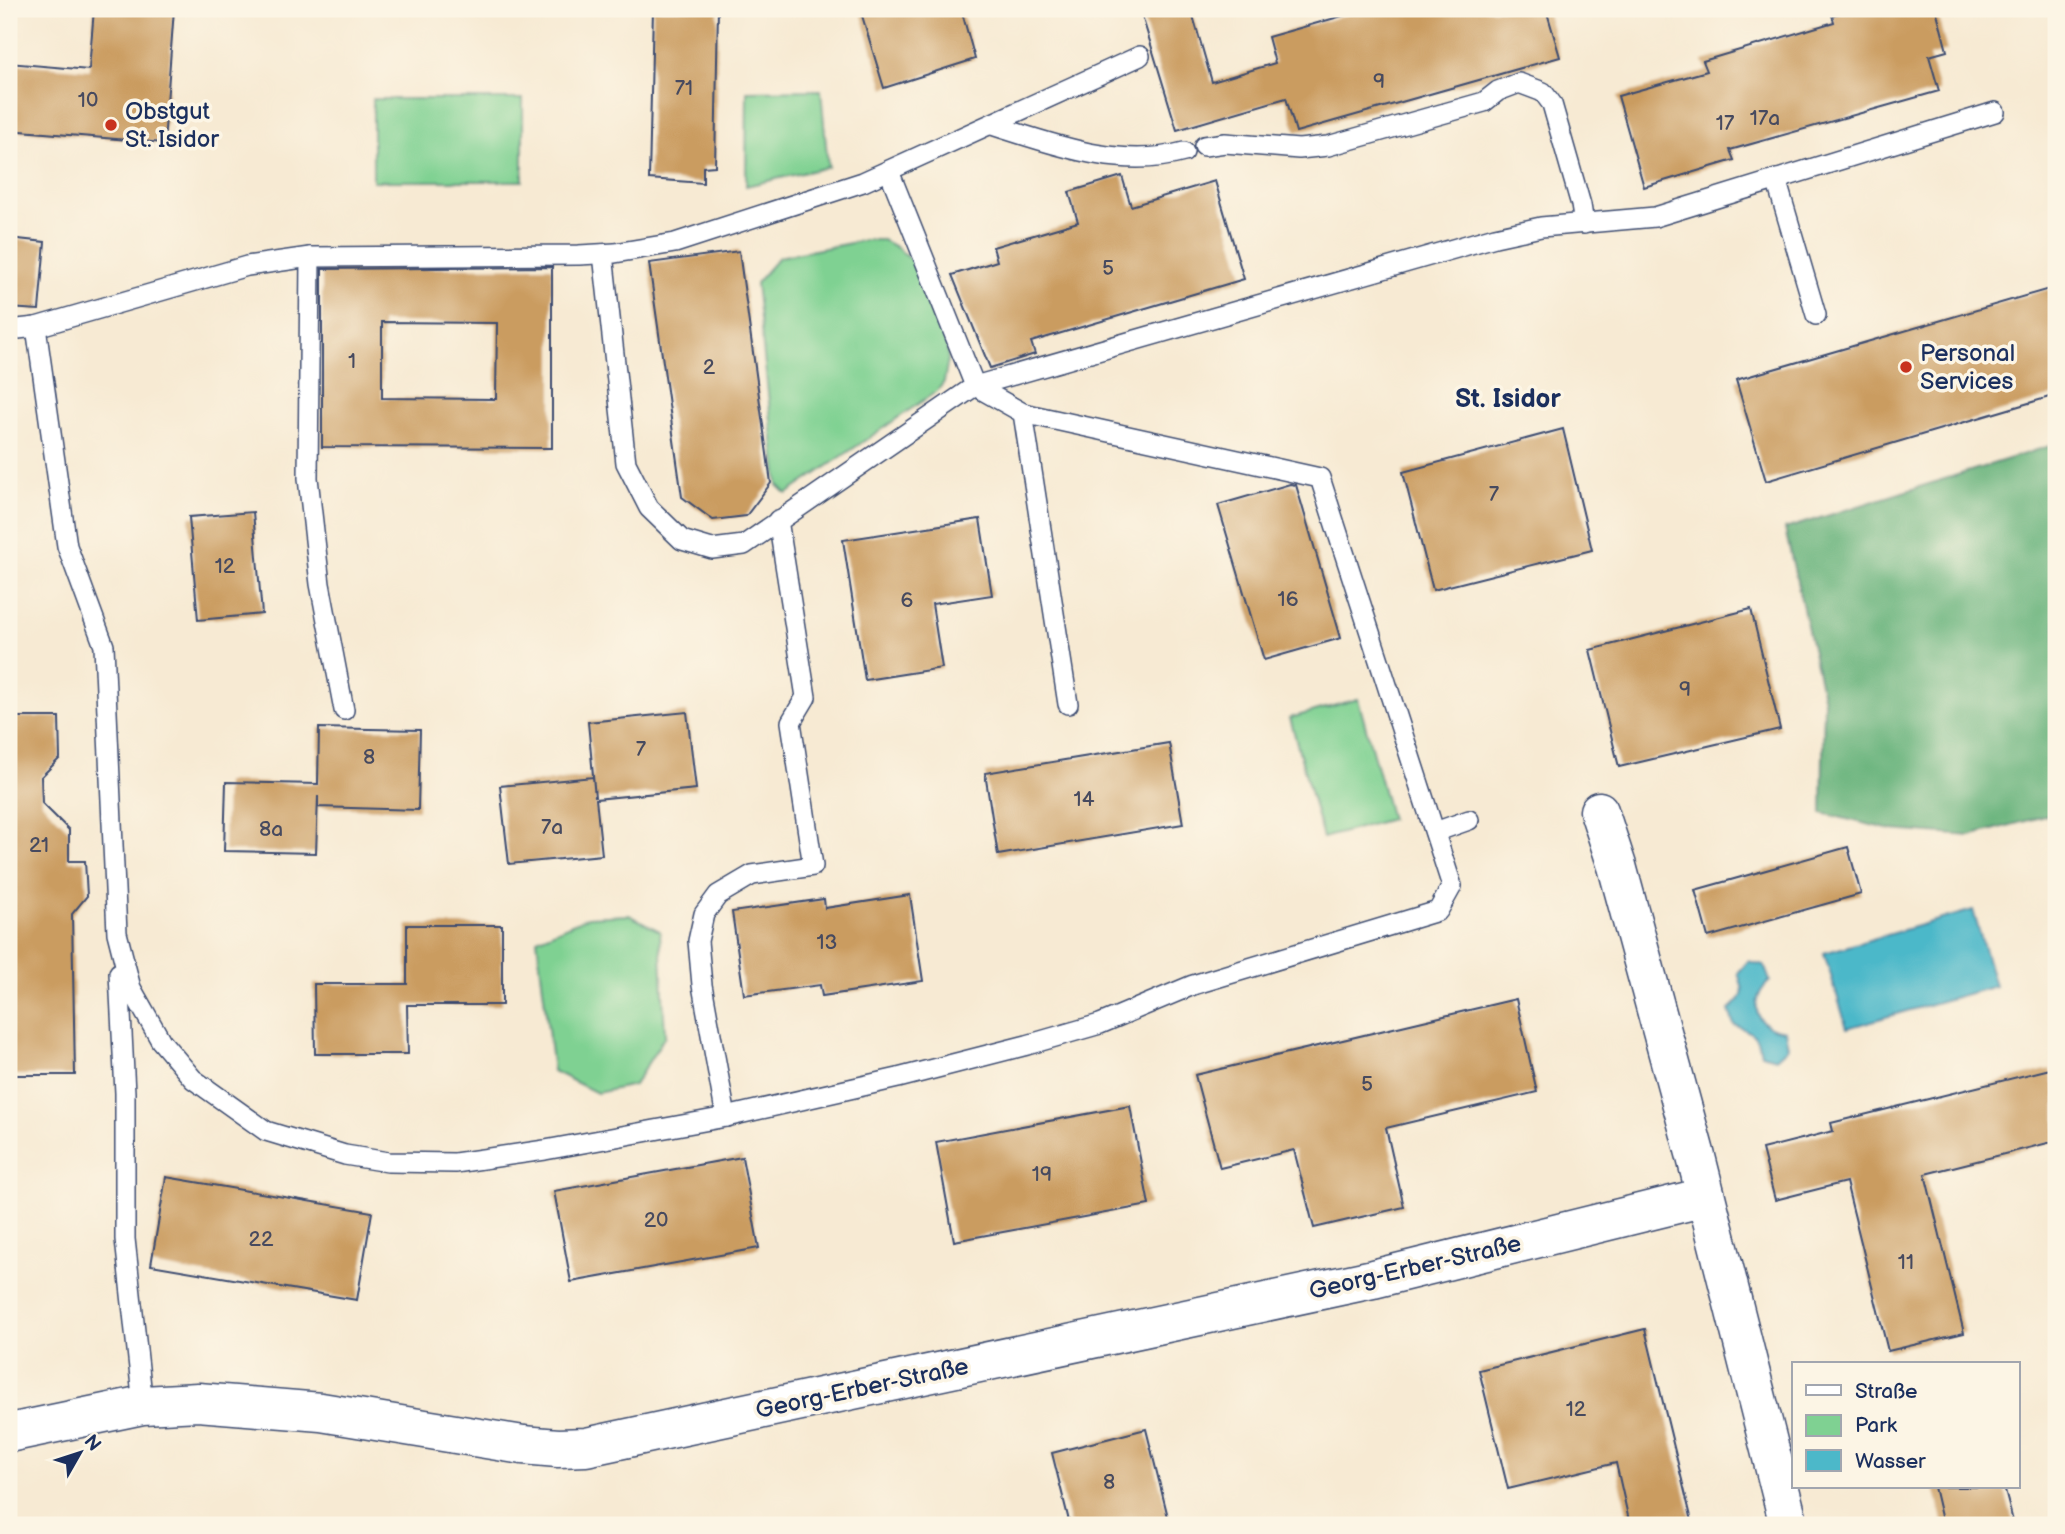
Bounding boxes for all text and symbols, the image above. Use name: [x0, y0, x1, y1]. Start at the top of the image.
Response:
house number: 9: [1373, 69, 1385, 94]
house number: 71: [675, 76, 693, 101]
house number: 10: [78, 88, 98, 113]
place label: Obstgut St. Isidor: [125, 97, 219, 154]
house number: 17a: [1750, 106, 1780, 131]
house number: 17: [1716, 111, 1735, 136]
marker: Obstgut St. Isidor: [103, 117, 119, 133]
house number: 5: [1102, 256, 1114, 281]
place label: Personal Services: [1920, 339, 2015, 396]
house number: 1: [348, 349, 356, 374]
house number: 2: [703, 355, 716, 380]
marker: Personal Services: [1898, 359, 1914, 375]
district label: St. Isidor: [1455, 384, 1561, 415]
house number: 7: [1489, 482, 1500, 507]
house number: 12: [215, 554, 236, 579]
house number: 16: [1278, 587, 1299, 612]
house number: 6: [901, 588, 914, 613]
house number: 9: [1679, 677, 1691, 702]
house number: 7: [636, 737, 647, 762]
house number: 8: [363, 745, 375, 770]
house number: 14: [1074, 787, 1095, 812]
house number: 7a: [541, 815, 563, 840]
house number: 8a: [259, 817, 283, 842]
house number: 21: [29, 833, 49, 858]
house number: 13: [816, 930, 838, 955]
house number: 5: [1361, 1072, 1373, 1097]
house number: 19: [1032, 1162, 1052, 1187]
house number: 20: [644, 1208, 668, 1233]
house number: 22: [249, 1227, 274, 1252]
street label: Georg-Erber-Straße: [1306, 1229, 1524, 1306]
house number: 11: [1898, 1250, 1914, 1275]
street label: Georg-Erber-Straße: [753, 1352, 971, 1425]
legend: [1792, 1362, 2020, 1488]
text: Straße: [1855, 1379, 1917, 1404]
house number: 12: [1566, 1397, 1587, 1422]
text: Park: [1855, 1413, 1898, 1438]
north arrow: [46, 1418, 116, 1488]
text: N: [79, 1430, 105, 1456]
text: Wasser: [1855, 1449, 1926, 1474]
house number: 8: [1103, 1470, 1115, 1495]

